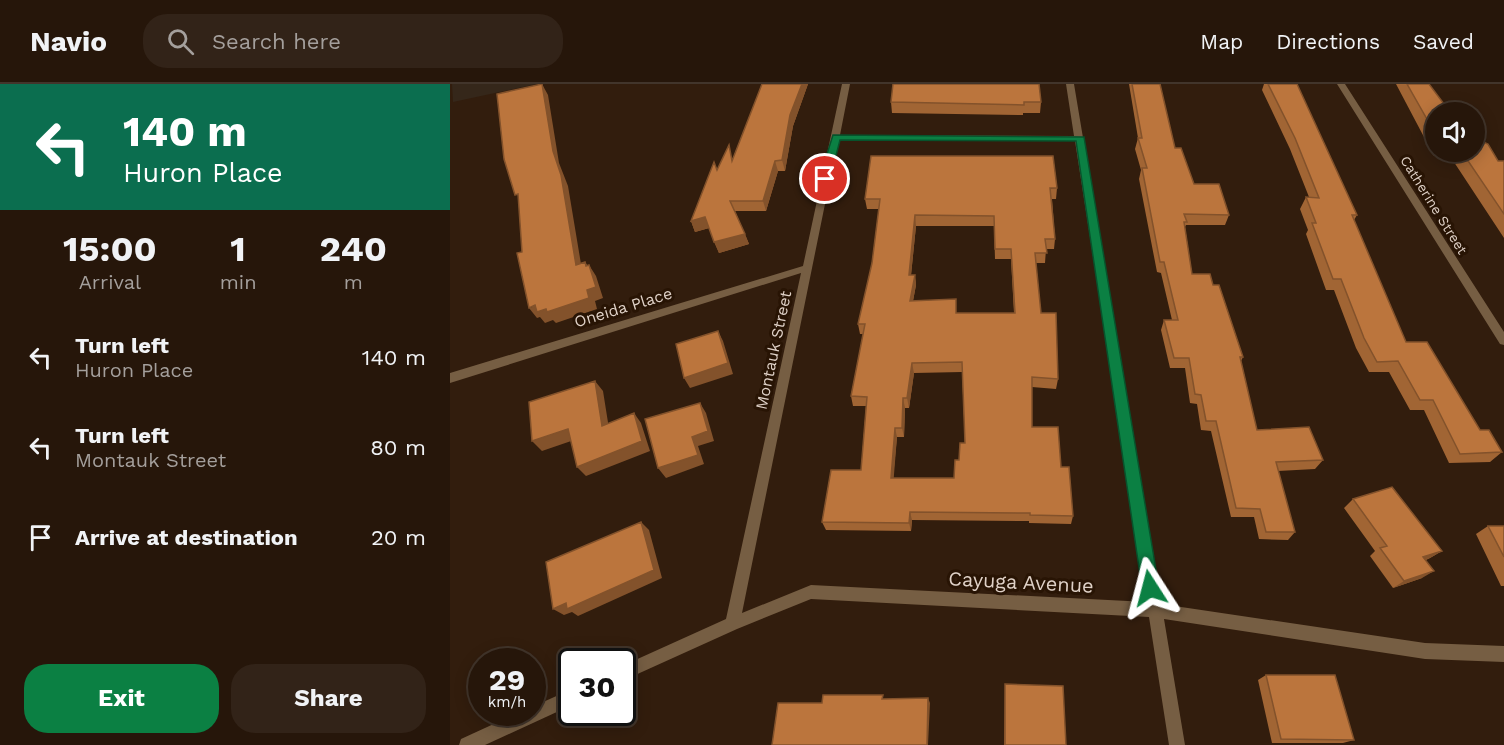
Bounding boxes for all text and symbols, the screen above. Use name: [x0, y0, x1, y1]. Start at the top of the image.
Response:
search box: [143, 14, 563, 68]
text: Navio: [30, 25, 107, 58]
icon: search: [164, 25, 197, 58]
text: Search here: [212, 29, 341, 54]
text: Map: [1200, 29, 1243, 54]
text: Directions: [1276, 29, 1380, 54]
text: Saved: [1413, 29, 1474, 54]
map controls: [1425, 102, 1485, 162]
button: sound: [1425, 102, 1485, 162]
text: 140 m: [123, 107, 247, 156]
icon: left: [24, 108, 102, 186]
pin: [799, 153, 850, 204]
street label: Catherine Street: [1397, 153, 1471, 257]
text: Huron Place: [123, 157, 283, 189]
icon: arrive: [808, 162, 841, 195]
text: 15:00: [63, 228, 157, 270]
text: 1: [230, 228, 246, 270]
text: 240: [320, 228, 387, 270]
text: Arrival: [79, 270, 141, 294]
text: min: [220, 270, 257, 294]
text: m: [344, 270, 363, 294]
street label: Oneida Place: [572, 284, 674, 331]
street label: Montauk Street: [752, 289, 795, 411]
text: Turn left: [75, 333, 169, 358]
icon: left: [24, 341, 57, 374]
text: 140 m: [362, 345, 426, 370]
text: Huron Place: [75, 358, 193, 382]
text: Turn left: [75, 423, 169, 448]
icon: left: [24, 431, 57, 464]
text: 80 m: [370, 435, 426, 460]
text: Montauk Street: [75, 448, 226, 472]
icon: arrive: [24, 521, 57, 554]
text: Arrive at destination: [75, 525, 298, 550]
text: 20 m: [371, 525, 426, 550]
position arrow: [1118, 556, 1182, 620]
street label: Cayuga Avenue: [948, 566, 1094, 598]
speed limit sign: 30: [558, 648, 636, 726]
text: 29: [489, 662, 525, 697]
button: Exit: [24, 664, 219, 733]
button: Share: [231, 664, 426, 733]
text: km/h: [488, 693, 526, 711]

